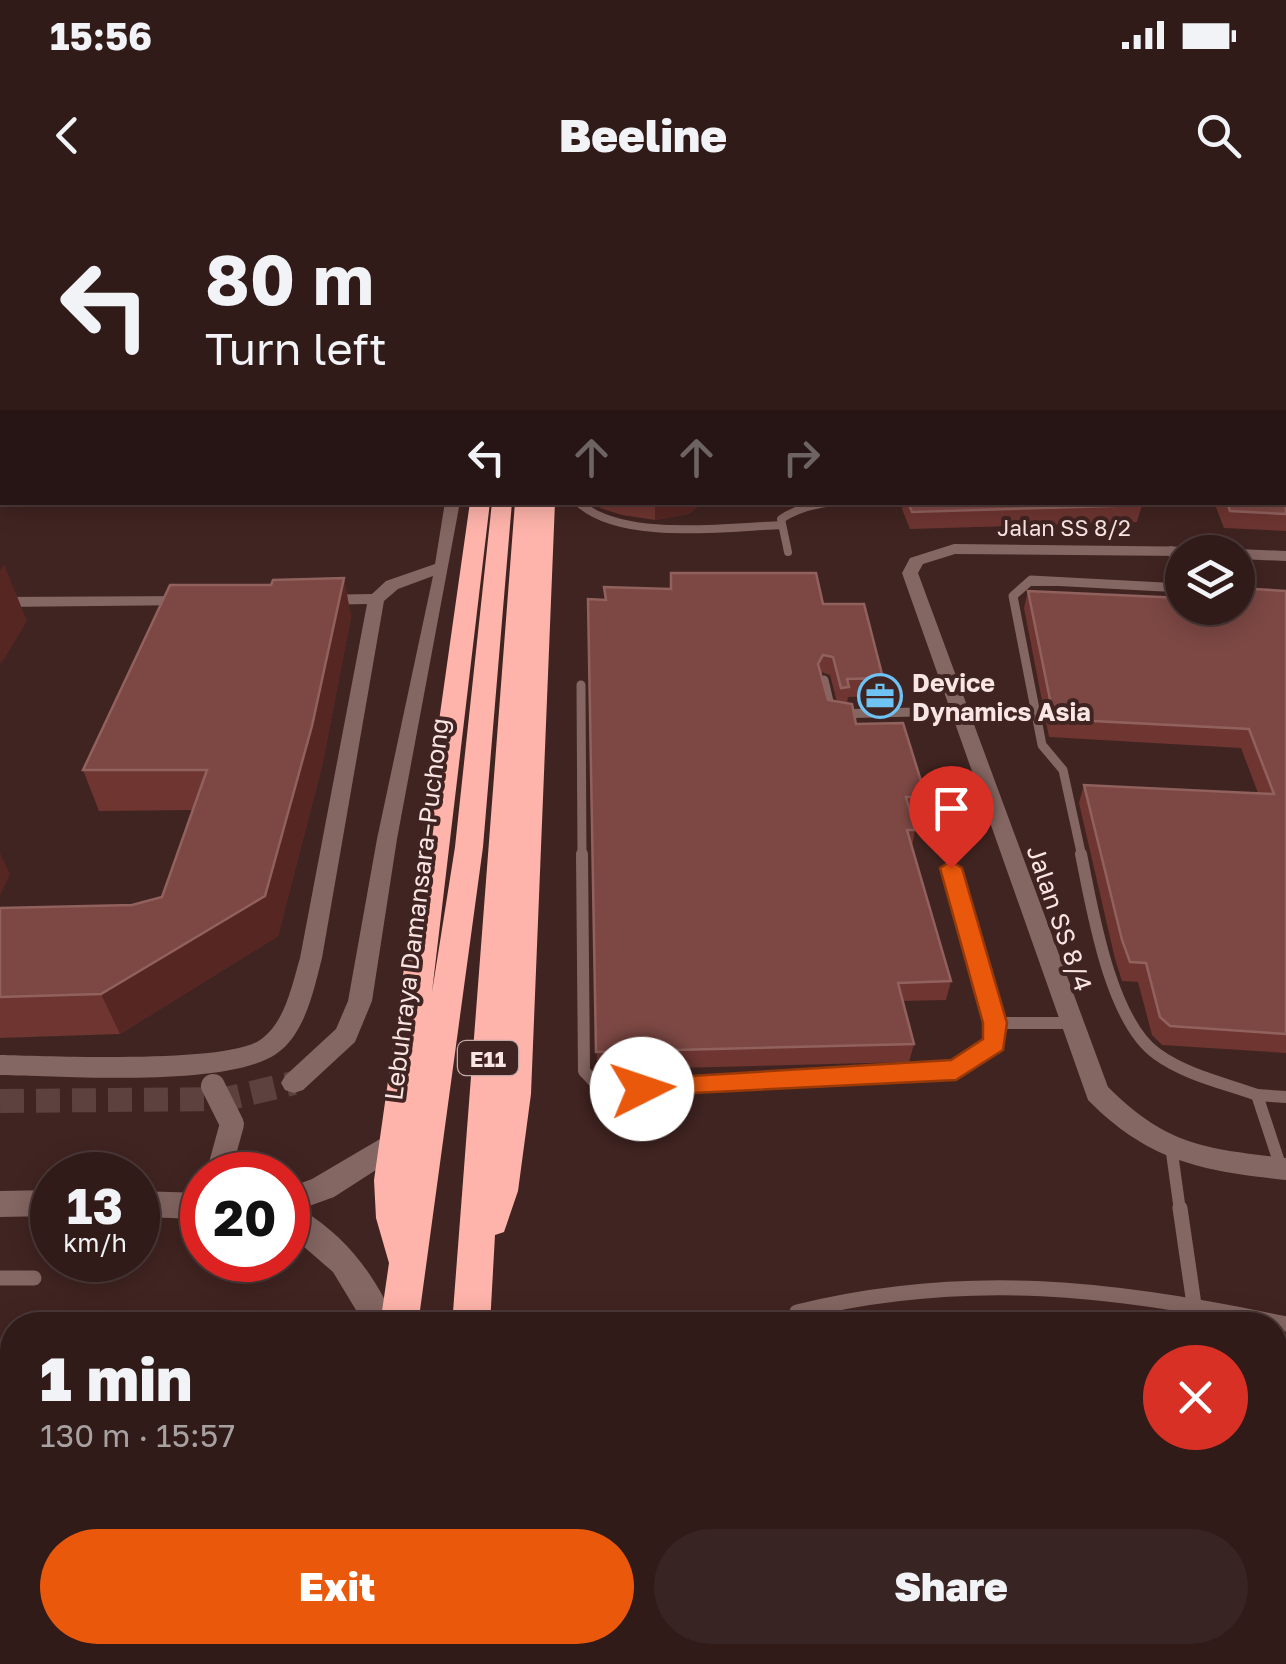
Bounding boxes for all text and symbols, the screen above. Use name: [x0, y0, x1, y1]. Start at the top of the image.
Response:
text: 15:56: [50, 13, 152, 58]
icon: back: [40, 108, 95, 163]
text: Beeline: [559, 108, 727, 162]
icon: search: [1191, 108, 1246, 163]
text: 80 m: [205, 236, 374, 320]
icon: left: [40, 240, 170, 370]
text: Turn left: [205, 321, 387, 375]
icon: left: [459, 430, 514, 485]
icon: ahead: [564, 430, 619, 485]
icon: ahead: [669, 430, 724, 485]
icon: right: [774, 430, 829, 485]
street label: Jalan SS 8/2: [997, 514, 1131, 541]
map controls: [1165, 535, 1255, 625]
button: layers: [1165, 535, 1255, 625]
place label: Device Dynamics Asia: [912, 667, 1091, 727]
office icon: Device Dynamics Asia: [857, 673, 903, 719]
street label: Lebuhraya Damansara–Puchong: [377, 716, 455, 1102]
pin: [909, 766, 994, 869]
icon: arrive: [924, 781, 979, 836]
street label: Jalan SS 8/4: [1021, 841, 1099, 995]
position arrow: [590, 1037, 694, 1141]
road number: E11: [458, 1041, 518, 1075]
speed limit sign: 20: [180, 1152, 310, 1282]
text: 13: [67, 1175, 123, 1235]
text: km/h: [63, 1227, 127, 1258]
text: 1 min: [40, 1342, 192, 1414]
button: close: [1143, 1345, 1248, 1450]
text: 130 m · 15:57: [40, 1416, 235, 1454]
button: Exit: [40, 1529, 634, 1644]
button: Share: [654, 1529, 1248, 1644]

